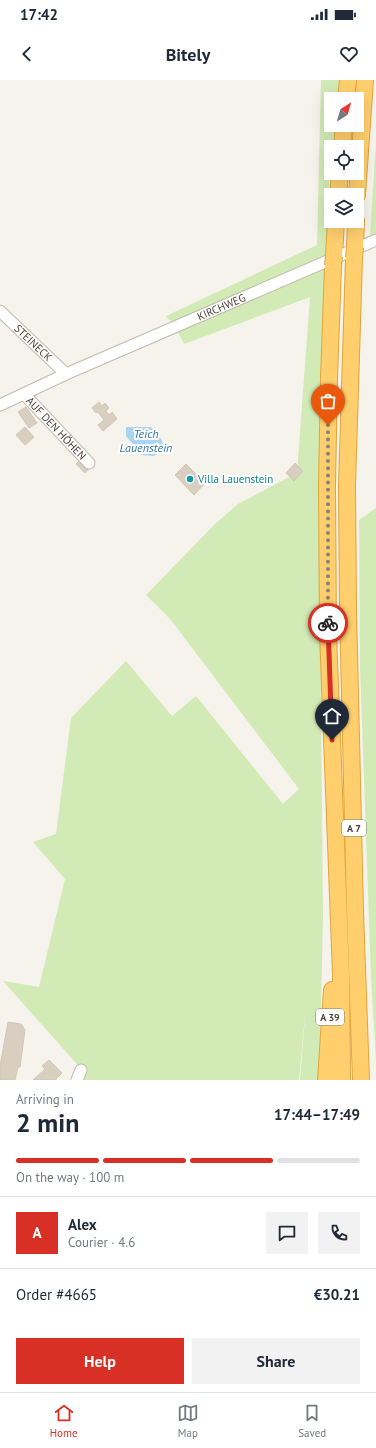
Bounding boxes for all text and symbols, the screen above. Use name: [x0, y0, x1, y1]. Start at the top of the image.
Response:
text: 17:42: [20, 5, 58, 24]
icon: back: [16, 43, 38, 65]
text: Bitely: [166, 43, 210, 66]
icon: heart: [338, 43, 360, 65]
north arrow: [324, 92, 364, 132]
map controls: [324, 92, 364, 228]
button: locate: [324, 140, 364, 180]
button: layers: [324, 188, 364, 228]
street label: KIRCHWEG: [195, 290, 248, 324]
street label: STEINECK: [11, 321, 55, 364]
pin: [311, 384, 345, 425]
icon: bag: [317, 390, 339, 412]
street label: AUF DEN HÖHEN: [23, 394, 89, 463]
water label: Teich Lauenstein: [120, 426, 172, 455]
place label: Villa Lauenstein: [197, 472, 273, 486]
marker: Villa Lauenstein: [185, 474, 195, 484]
courier: [308, 603, 348, 643]
icon: bike: [317, 612, 339, 634]
pin: [315, 699, 349, 740]
icon: home: [321, 705, 343, 727]
road number: A 7: [342, 820, 366, 836]
road number: A 39: [316, 1009, 344, 1025]
text: Arriving in: [16, 1091, 74, 1108]
text: 17:44–17:49: [274, 1105, 360, 1124]
text: 2 min: [16, 1106, 79, 1139]
text: On the way · 100 m: [16, 1169, 124, 1186]
button: chat: [266, 1212, 308, 1254]
button: phone: [318, 1212, 360, 1254]
text: Alex: [68, 1215, 97, 1234]
text: A: [32, 1223, 42, 1242]
text: Courier · 4.6: [68, 1234, 135, 1251]
text: Order #4665: [16, 1285, 97, 1304]
text: €30.21: [314, 1285, 360, 1304]
button: Help: [16, 1338, 184, 1384]
button: Share: [192, 1338, 360, 1384]
tab: Home: [50, 1402, 78, 1440]
tab: Map: [177, 1402, 199, 1440]
tab: Saved: [298, 1402, 326, 1440]

